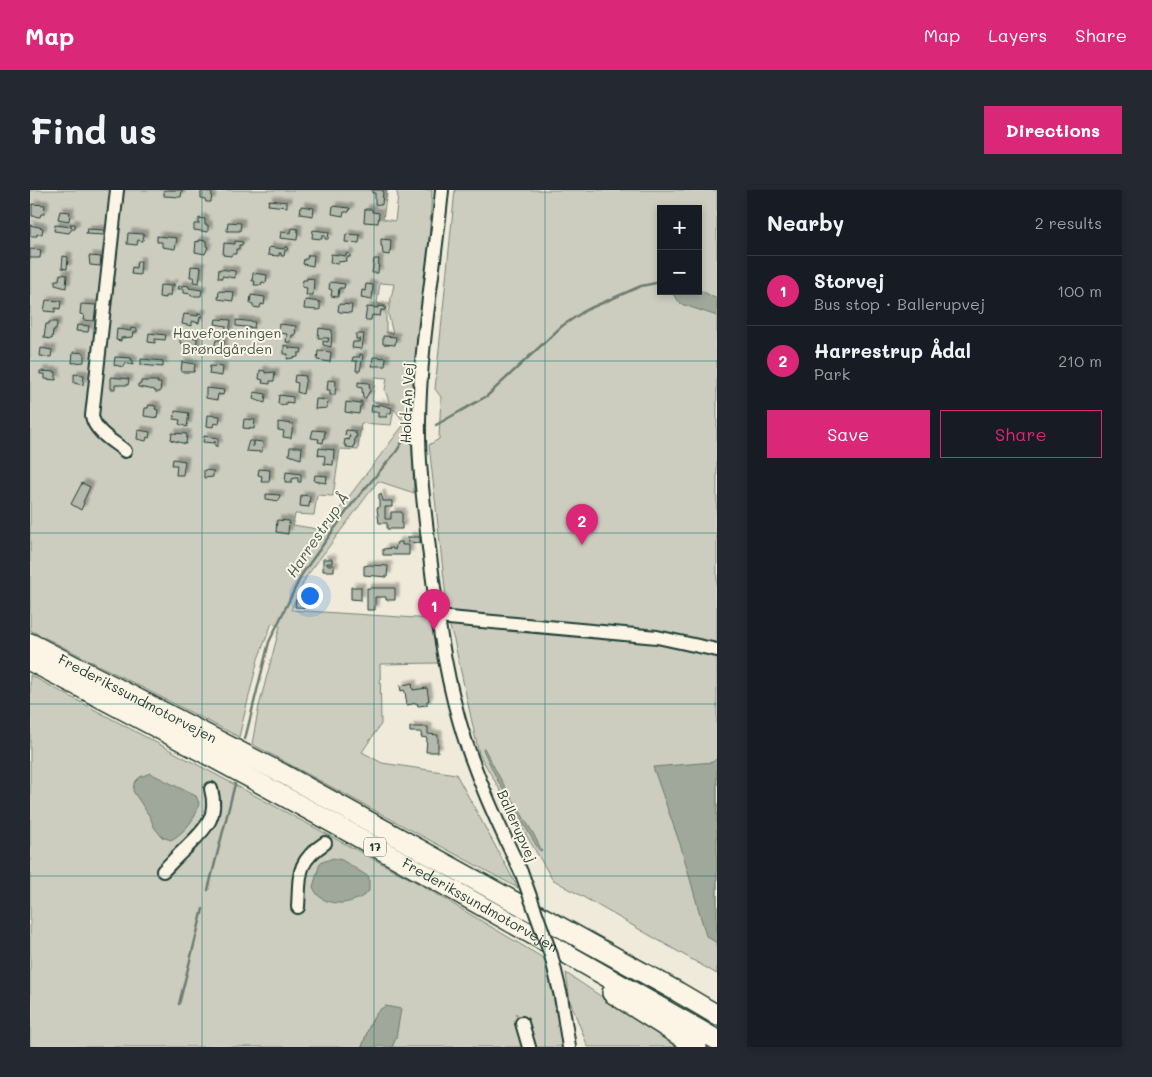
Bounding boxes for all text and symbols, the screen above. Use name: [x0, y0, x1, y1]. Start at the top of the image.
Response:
text: Map: [25, 20, 74, 51]
text: Map: [924, 23, 960, 47]
text: Layers: [988, 23, 1047, 47]
text: Share: [1075, 23, 1127, 47]
button: Directions: [984, 106, 1122, 154]
text: Find us: [30, 107, 157, 153]
map controls: [657, 205, 702, 295]
button: +: [657, 205, 702, 250]
text: Nearby: [767, 209, 844, 236]
text: 2 results: [1035, 212, 1102, 233]
button: −: [657, 250, 702, 295]
text: Storvej: [814, 268, 885, 293]
text: 1: [779, 280, 787, 301]
text: 100 m: [1057, 280, 1102, 301]
text: Bus stop · Ballerupvej: [814, 293, 985, 314]
park label: Haveforeningen Brøndgården: [173, 323, 281, 358]
text: Harrestrup Ådal: [814, 338, 971, 363]
text: 2: [779, 350, 787, 371]
text: 210 m: [1058, 350, 1102, 371]
street label: Hold-An Vej: [396, 362, 417, 444]
text: Park: [814, 363, 850, 384]
button: Save: [767, 410, 930, 458]
button: Share: [940, 410, 1102, 458]
water label: Harrestrup Å: [281, 488, 353, 581]
pin: 2: [566, 504, 598, 545]
your location: [297, 583, 323, 609]
pin: 1: [418, 589, 450, 630]
street label: Frederikssundmotorvejen: [55, 649, 220, 747]
street label: Ballerupvej: [493, 787, 542, 865]
road number: 17: [364, 838, 386, 856]
street label: Frederikssundmotorvejen: [399, 853, 562, 956]

